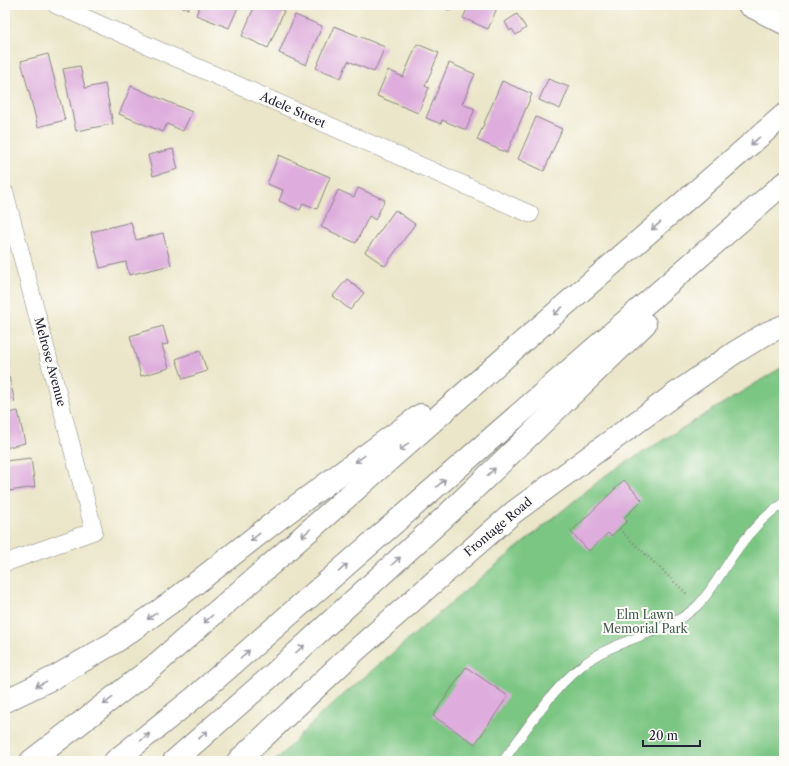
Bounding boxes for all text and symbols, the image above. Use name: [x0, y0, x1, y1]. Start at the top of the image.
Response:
street label: Adele Street: [257, 88, 329, 131]
one-way arrow: [749, 136, 760, 145]
one-way arrow: [651, 221, 662, 230]
one-way arrow: [553, 306, 563, 316]
street label: Melrose Avenue: [31, 316, 70, 408]
one-way arrow: [398, 443, 409, 452]
one-way arrow: [354, 455, 365, 464]
one-way arrow: [486, 467, 496, 477]
one-way arrow: [436, 479, 446, 488]
street label: Frontage Road: [461, 493, 535, 559]
one-way arrow: [301, 529, 311, 538]
one-way arrow: [250, 533, 261, 541]
one-way arrow: [391, 556, 401, 566]
one-way arrow: [338, 564, 349, 573]
park label: Elm Lawn Memorial Park: [603, 607, 689, 636]
one-way arrow: [147, 612, 158, 620]
one-way arrow: [203, 614, 214, 623]
one-way arrow: [295, 644, 305, 654]
one-way arrow: [240, 649, 251, 658]
one-way arrow: [36, 681, 48, 688]
one-way arrow: [102, 697, 113, 706]
scale bar: [643, 722, 700, 748]
text: 20 m: [649, 728, 678, 743]
one-way arrow: [198, 731, 208, 740]
one-way arrow: [140, 732, 151, 741]

